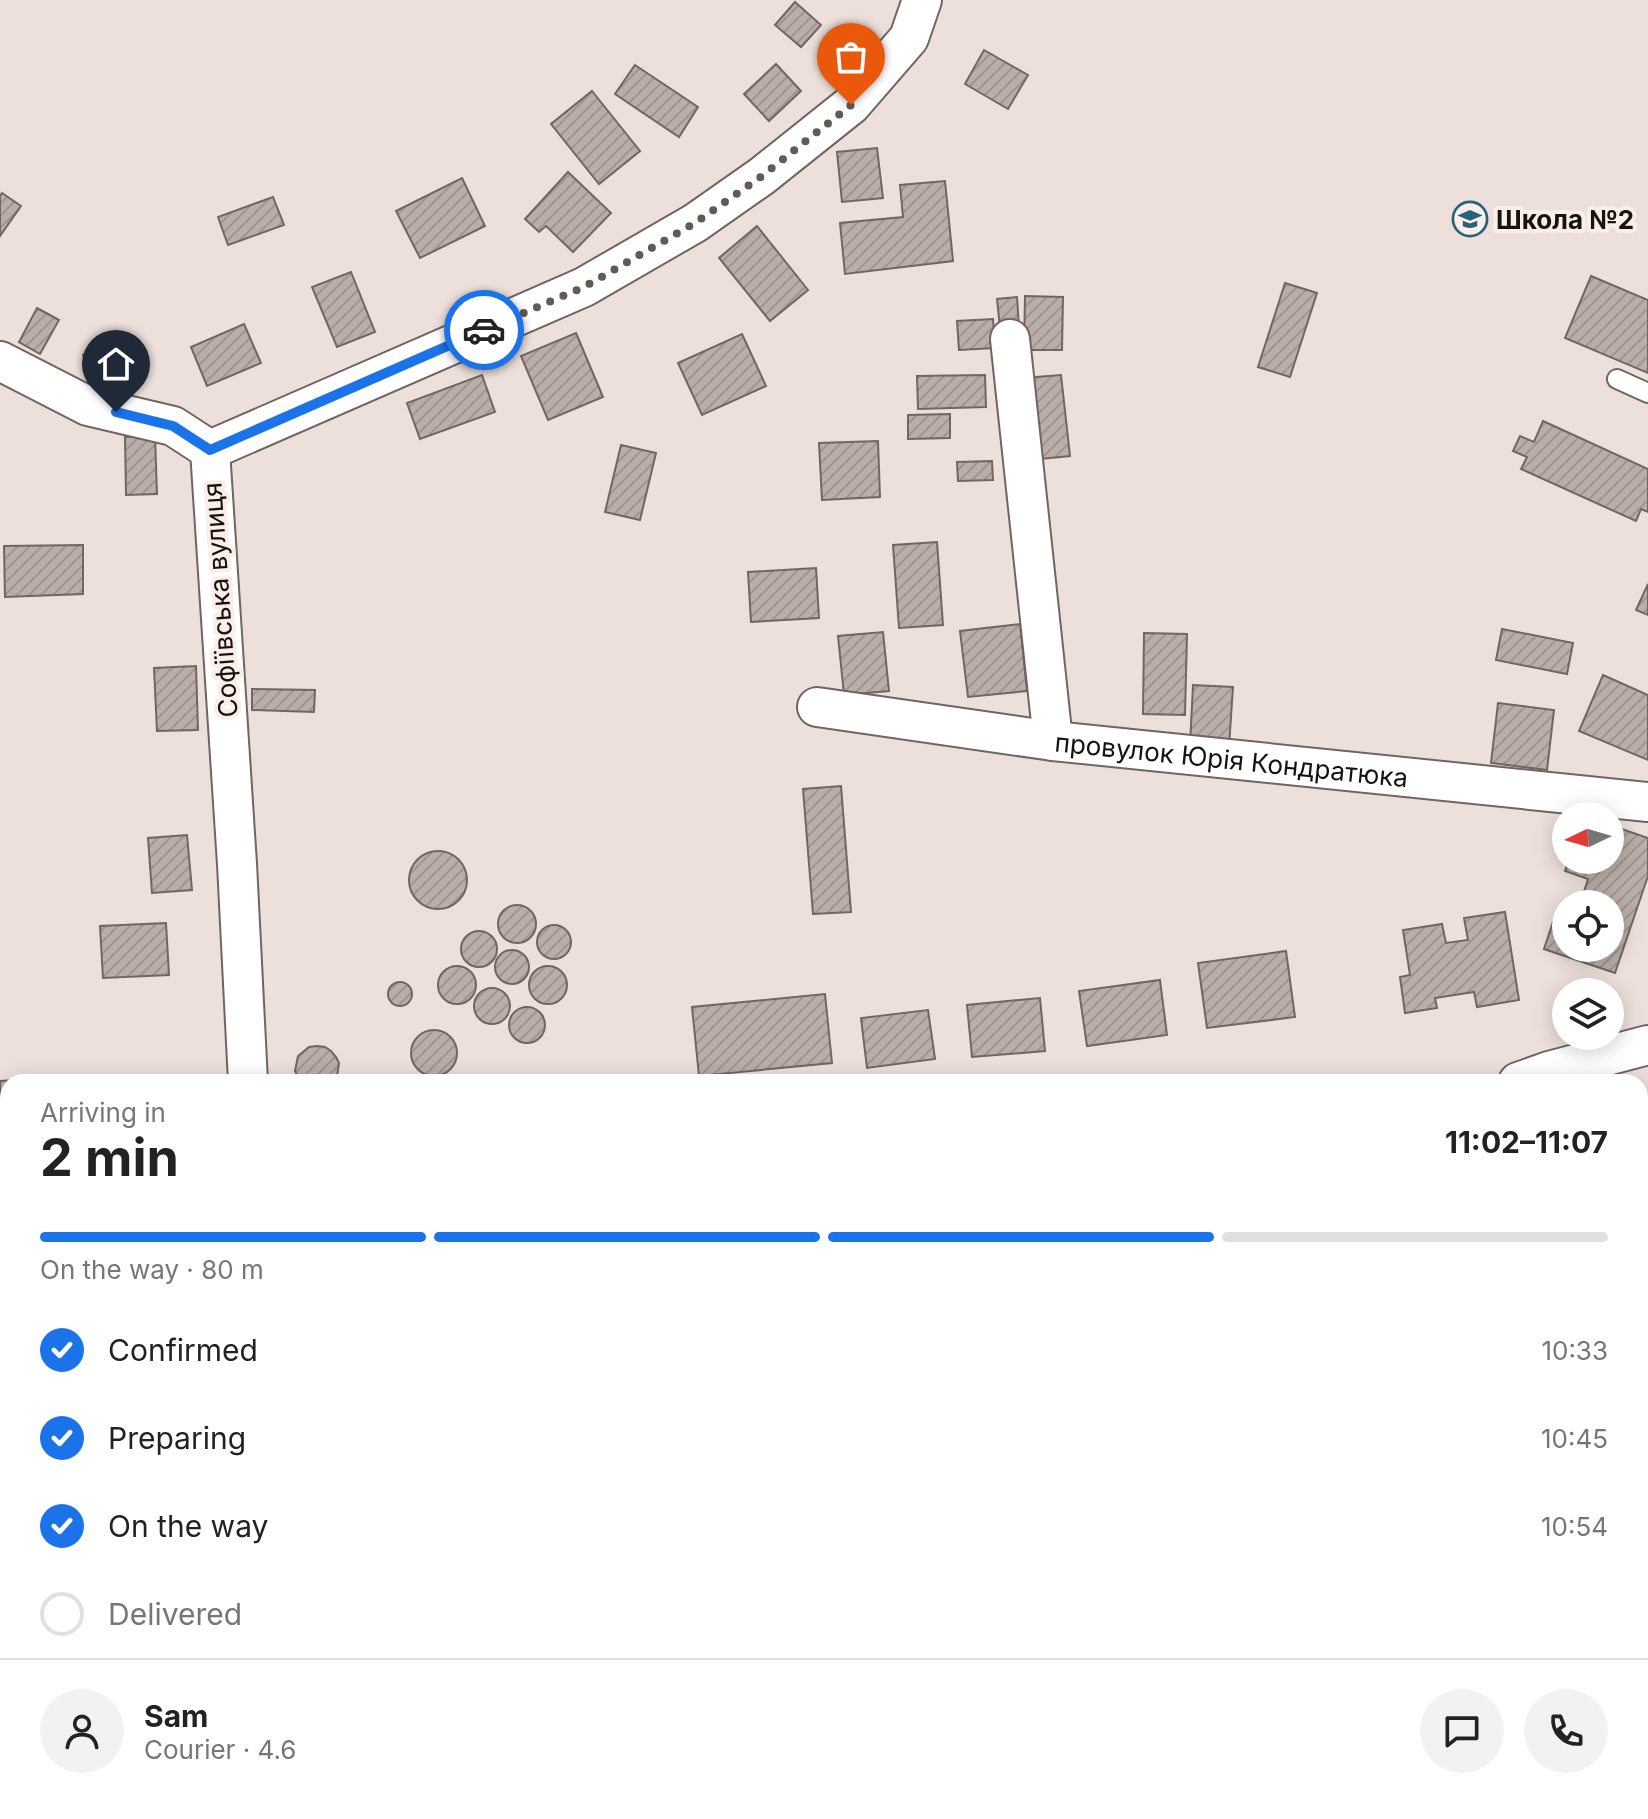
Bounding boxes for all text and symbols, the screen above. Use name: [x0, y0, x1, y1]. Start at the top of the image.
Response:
pin: [817, 23, 885, 105]
icon: bag: [829, 35, 873, 79]
school or university icon: Школа №2: [1451, 200, 1489, 238]
place label: Школа №2: [1496, 204, 1634, 235]
courier: [444, 290, 524, 370]
icon: car: [462, 308, 506, 352]
pin: [82, 330, 150, 412]
icon: home: [94, 342, 138, 386]
street label: Софіївська вулиця: [196, 481, 244, 719]
street label: провулок Юрія Кондратюка: [1053, 726, 1410, 793]
north arrow: [1552, 802, 1624, 874]
map controls: [1552, 802, 1624, 1050]
button: locate: [1552, 890, 1624, 962]
button: layers: [1552, 978, 1624, 1050]
text: Arriving in: [40, 1097, 166, 1128]
text: 11:02–11:07: [1445, 1124, 1608, 1160]
text: 2 min: [40, 1126, 179, 1189]
text: On the way · 80 m: [40, 1254, 264, 1285]
icon: check: [40, 1328, 84, 1372]
text: Confirmed: [108, 1332, 258, 1368]
text: 10:33: [1541, 1335, 1608, 1366]
icon: check: [40, 1416, 84, 1460]
text: Preparing: [108, 1420, 246, 1456]
text: 10:45: [1541, 1423, 1608, 1454]
icon: check: [40, 1504, 84, 1548]
text: On the way: [108, 1508, 268, 1544]
text: 10:54: [1541, 1511, 1608, 1542]
text: Delivered: [108, 1596, 242, 1632]
button: person: [40, 1689, 124, 1773]
button: chat: [1420, 1689, 1504, 1773]
button: phone: [1524, 1689, 1608, 1773]
text: Sam: [144, 1698, 208, 1734]
text: Courier · 4.6: [144, 1734, 296, 1765]

